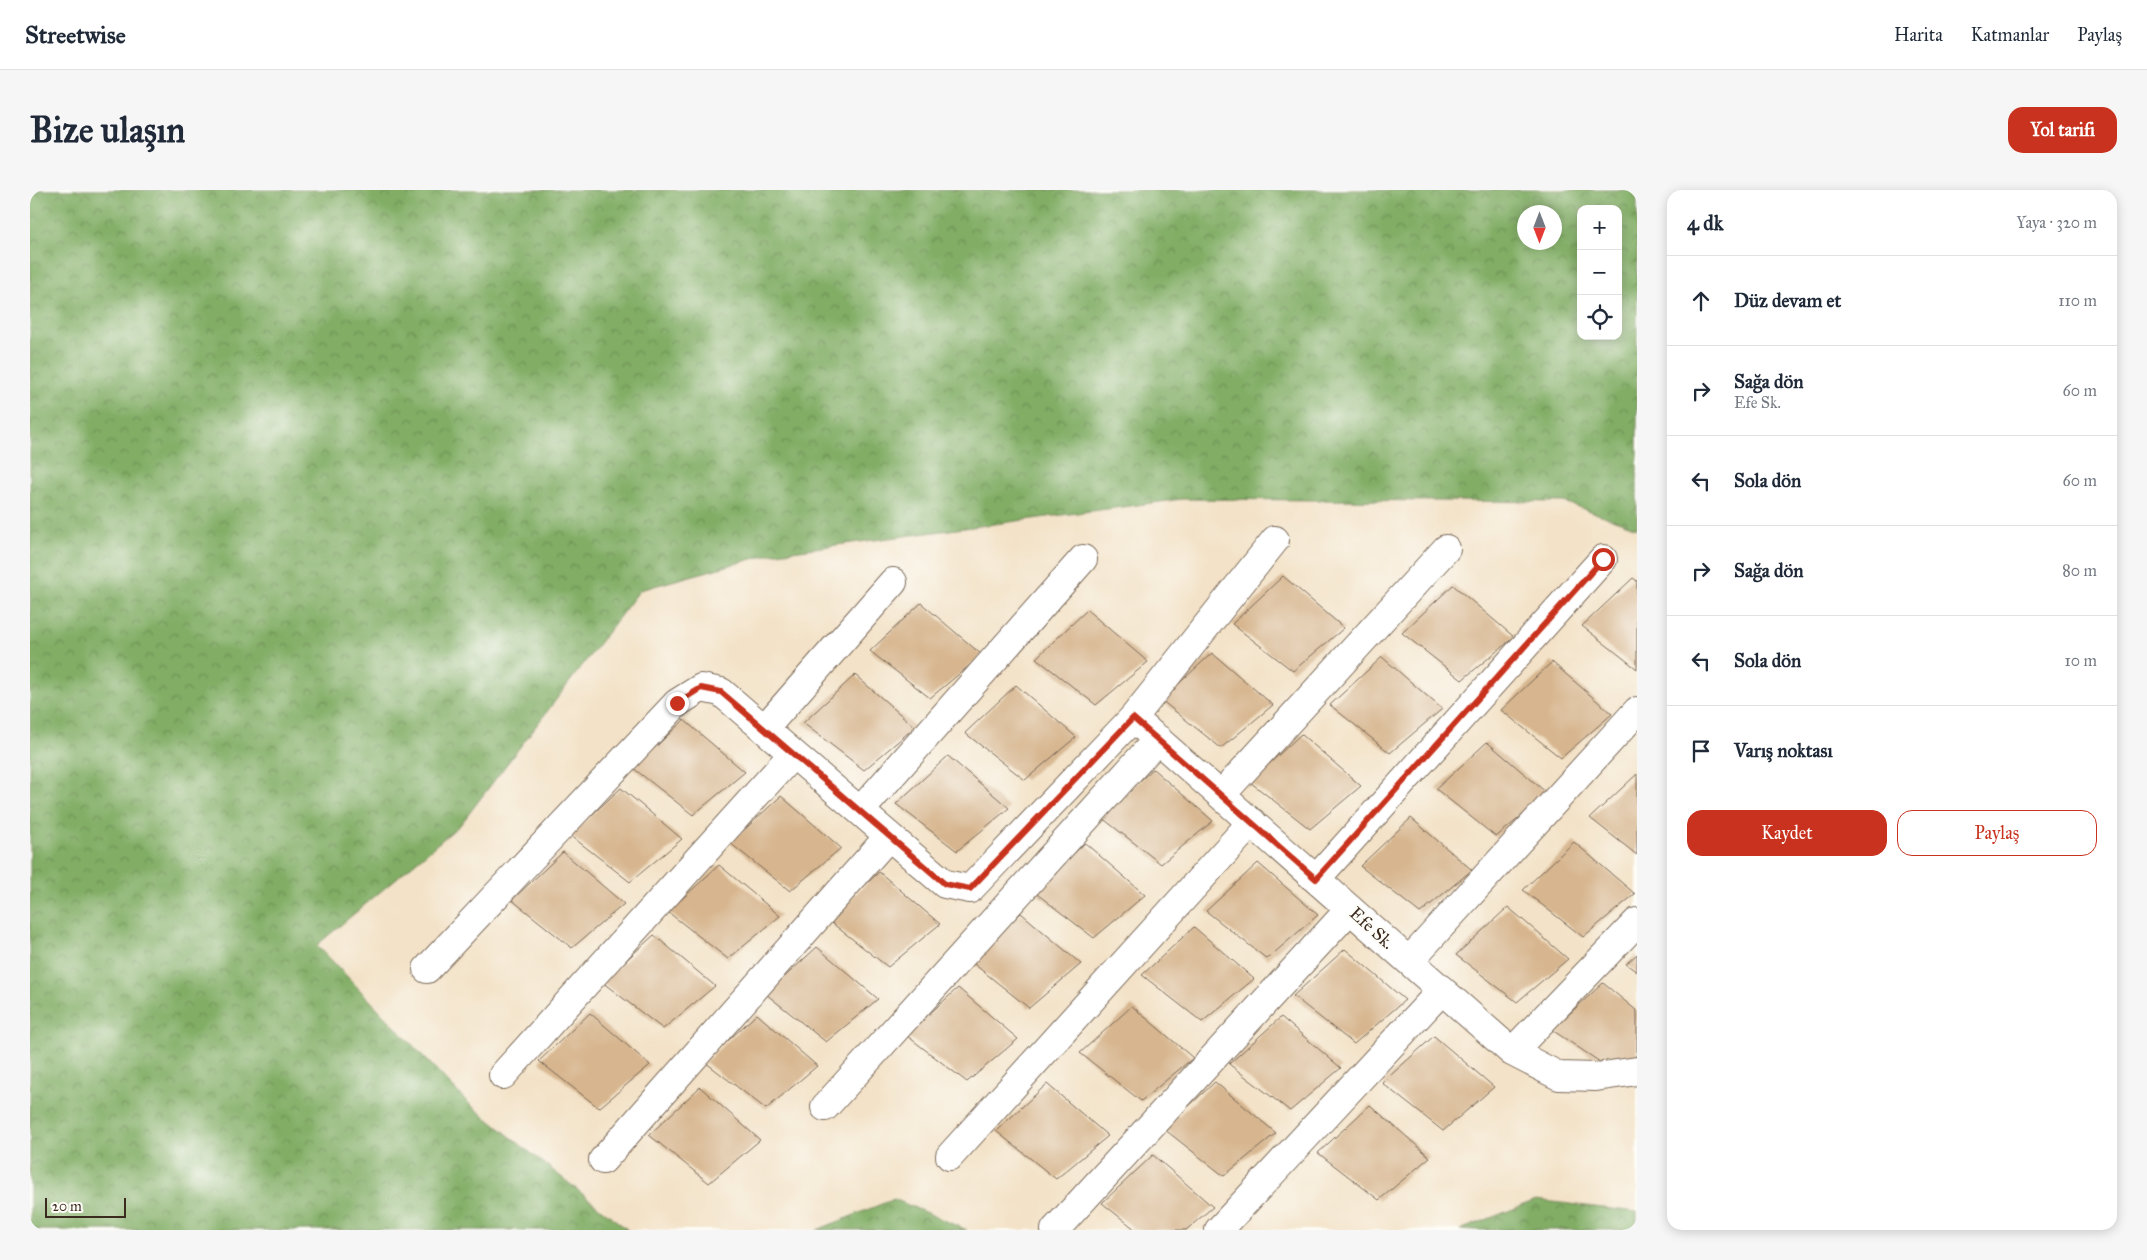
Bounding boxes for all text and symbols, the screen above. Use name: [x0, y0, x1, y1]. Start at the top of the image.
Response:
text: Streetwise: [25, 20, 126, 50]
text: Harita: [1894, 24, 1943, 46]
text: Katmanlar: [1971, 24, 2049, 46]
text: Paylaş: [2077, 24, 2122, 46]
button: Yol tarifi: [2008, 107, 2117, 153]
text: Bize ulaşın: [30, 109, 185, 152]
north arrow: [1517, 205, 1562, 250]
map controls: [1577, 205, 1622, 340]
button: +: [1577, 205, 1622, 250]
text: 4 dk: [1687, 210, 1724, 236]
text: Yaya · 320 m: [2016, 213, 2097, 232]
button: −: [1577, 250, 1622, 295]
icon: ahead: [1687, 287, 1715, 315]
text: Düz devam et: [1734, 289, 1841, 312]
text: 110 m: [2058, 291, 2097, 310]
button: locate: [1577, 295, 1622, 340]
text: Sağa dön: [1734, 370, 1803, 393]
icon: right: [1687, 377, 1715, 405]
text: 60 m: [2063, 381, 2097, 400]
text: Efe Sk.: [1734, 393, 1781, 412]
icon: left: [1687, 467, 1715, 495]
text: Sola dön: [1734, 469, 1801, 492]
text: 60 m: [2063, 471, 2097, 490]
route start: [1592, 548, 1615, 571]
icon: right: [1687, 557, 1715, 585]
text: Sağa dön: [1734, 559, 1803, 582]
text: 80 m: [2062, 561, 2097, 580]
icon: left: [1687, 647, 1715, 675]
text: Sola dön: [1734, 649, 1801, 672]
text: 10 m: [2065, 651, 2097, 670]
route end: [666, 692, 689, 715]
icon: arrive: [1687, 737, 1715, 765]
text: Varış noktası: [1734, 739, 1833, 762]
button: Kaydet: [1687, 810, 1887, 856]
button: Paylaş: [1897, 810, 2097, 856]
street label: Efe Sk.: [1345, 902, 1399, 954]
scale bar: [45, 1195, 126, 1218]
text: 20 m: [52, 1198, 82, 1215]

